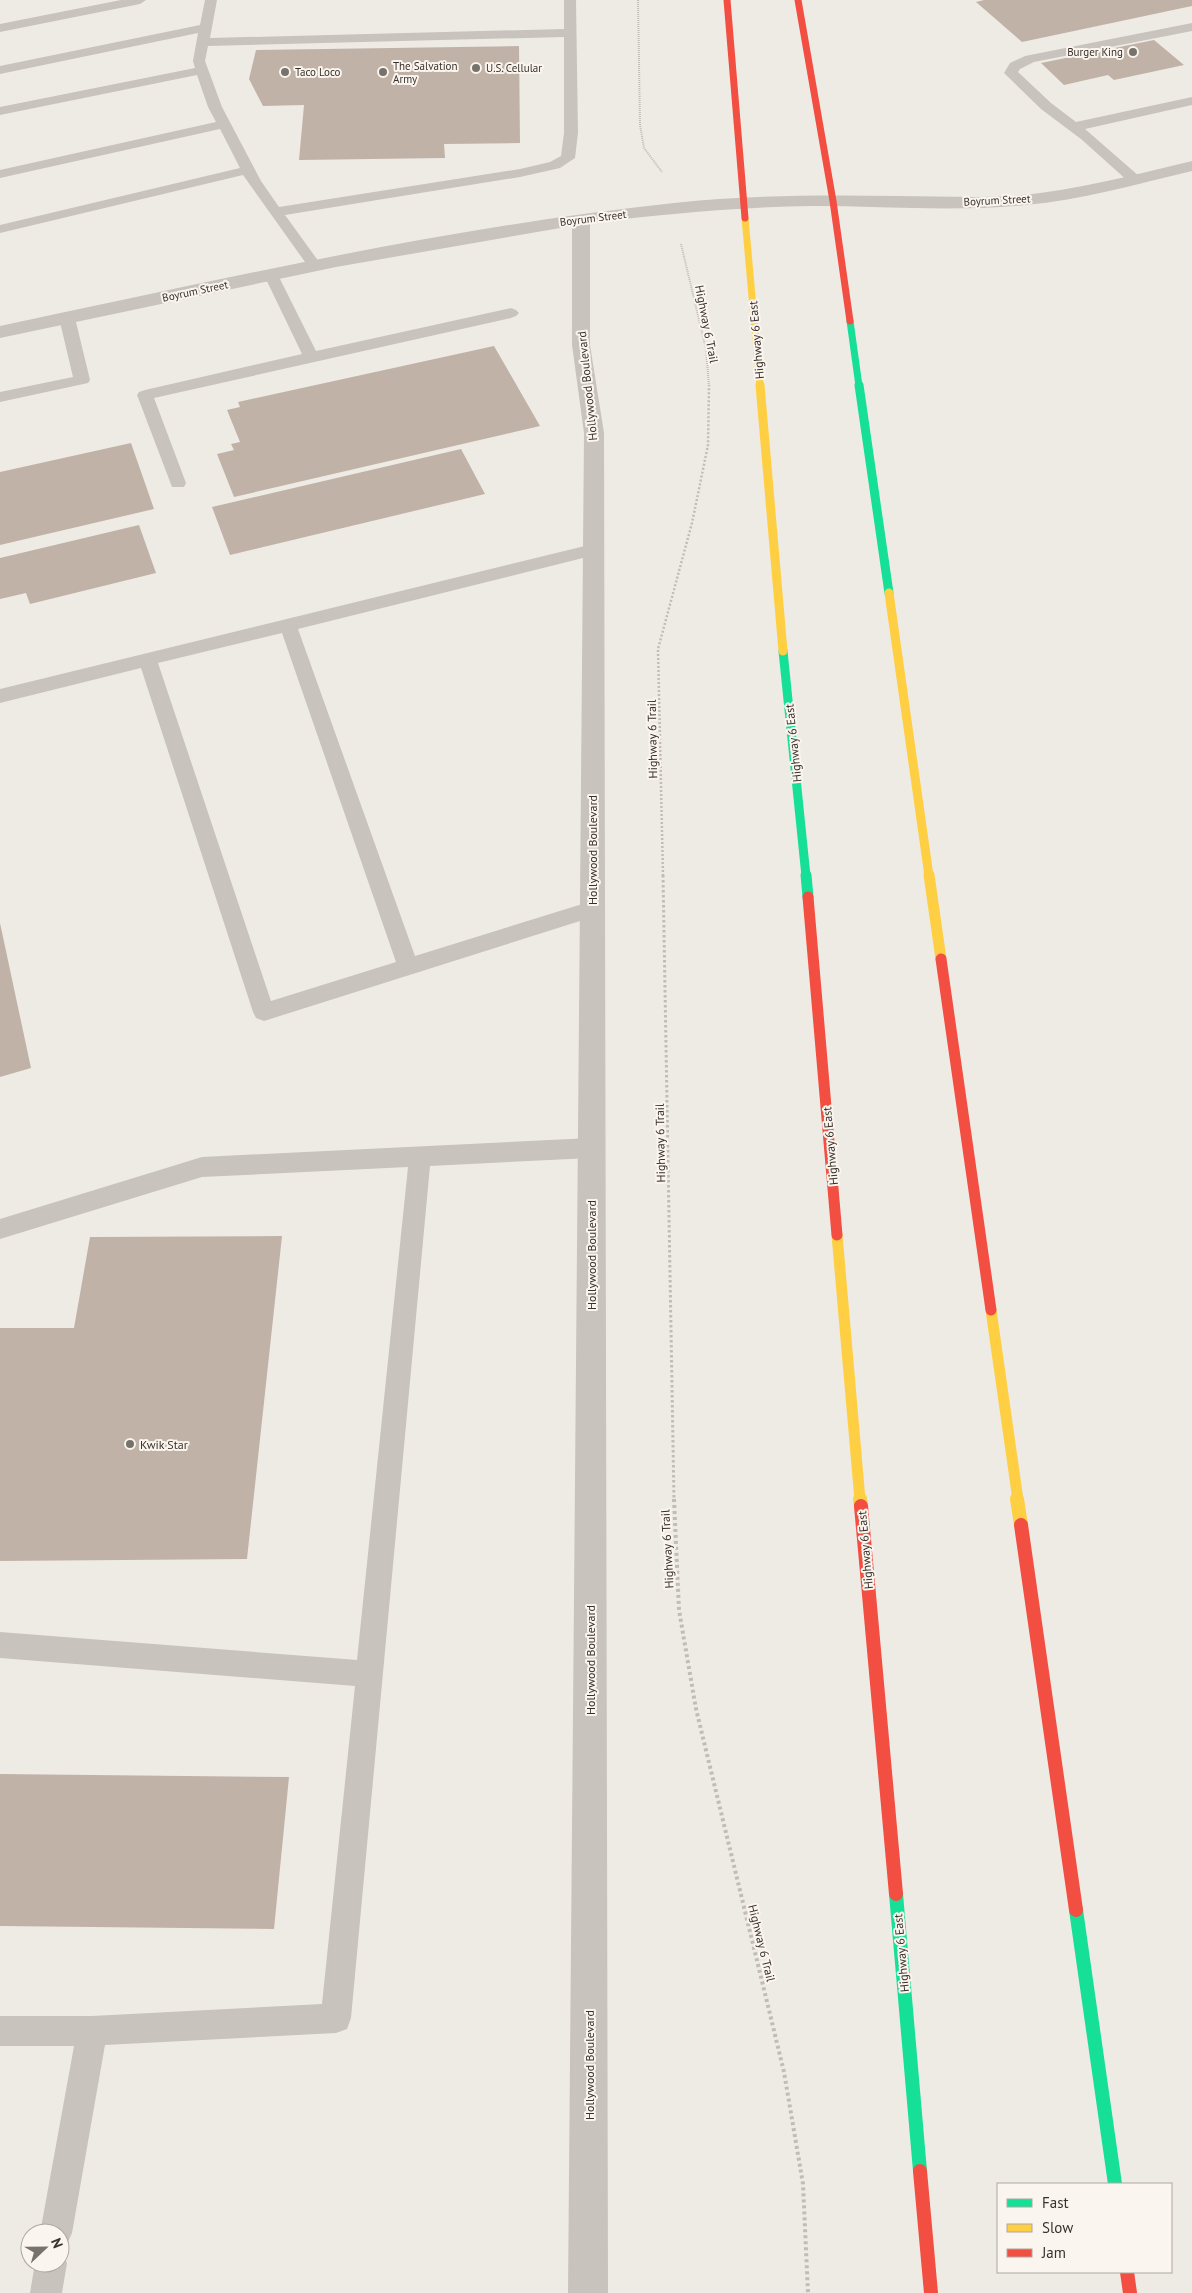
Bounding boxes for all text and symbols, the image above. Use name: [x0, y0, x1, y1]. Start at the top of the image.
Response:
place label: Burger King: [1067, 45, 1123, 59]
marker: Burger King: [1127, 46, 1139, 58]
place label: The Salvation Army: [393, 59, 458, 86]
place label: U.S. Cellular: [486, 61, 542, 75]
marker: U.S. Cellular: [470, 62, 482, 74]
place label: Taco Loco: [295, 65, 341, 79]
marker: Taco Loco: [279, 66, 291, 78]
marker: The Salvation Army: [377, 66, 389, 78]
street label: Boyrum Street: [963, 191, 1031, 209]
street label: Boyrum Street: [559, 207, 627, 229]
street label: Boyrum Street: [161, 277, 229, 305]
street label: Highway 6 Trail: [692, 284, 722, 365]
street label: Highway 6 East: [745, 300, 767, 380]
street label: Hollywood Boulevard: [574, 331, 600, 441]
street label: Highway 6 Trail: [644, 699, 660, 779]
street label: Highway 6 East: [781, 703, 805, 783]
street label: Hollywood Boulevard: [585, 795, 600, 905]
street label: Highway 6 Trail: [652, 1103, 668, 1183]
street label: Highway 6 East: [819, 1106, 841, 1186]
street label: Hollywood Boulevard: [584, 1200, 599, 1310]
place label: Kwik Star: [140, 1437, 188, 1452]
marker: Kwik Star: [124, 1438, 136, 1450]
street label: Highway 6 Trail: [657, 1509, 677, 1589]
street label: Highway 6 East: [854, 1510, 876, 1590]
street label: Hollywood Boulevard: [583, 1605, 598, 1715]
street label: Highway 6 Trail: [745, 1903, 779, 1984]
street label: Highway 6 East: [890, 1913, 912, 1993]
street label: Hollywood Boulevard: [582, 2010, 597, 2120]
legend: [997, 2183, 1172, 2273]
text: Fast: [1042, 2193, 1069, 2212]
text: Slow: [1042, 2218, 1073, 2237]
north arrow: [20, 2223, 70, 2273]
text: N: [47, 2235, 67, 2251]
text: Jam: [1041, 2243, 1066, 2262]

